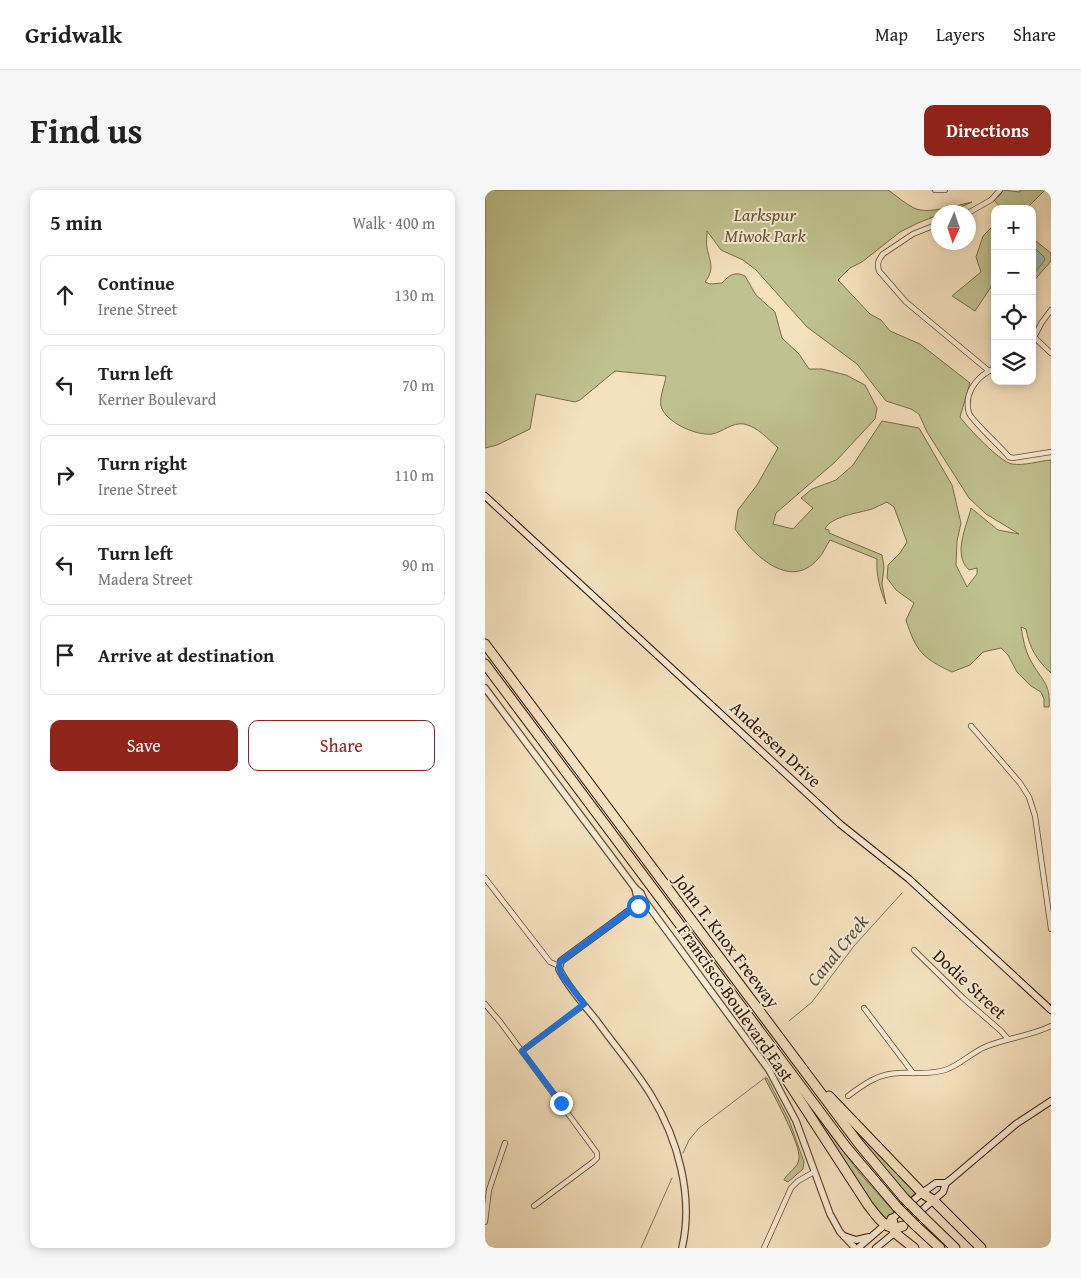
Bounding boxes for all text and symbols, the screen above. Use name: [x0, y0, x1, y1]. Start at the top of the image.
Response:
text: Gridwalk: [25, 17, 122, 52]
text: Map: [875, 21, 908, 48]
text: Layers: [936, 21, 985, 48]
text: Share: [1013, 21, 1056, 48]
text: Find us: [30, 105, 143, 156]
button: Directions: [924, 105, 1051, 156]
park label: Larkspur Miwok Park: [724, 201, 806, 249]
north arrow: [931, 205, 976, 250]
map controls: [991, 205, 1036, 385]
button: +: [991, 205, 1036, 250]
text: 5 min: [50, 207, 102, 238]
text: Walk · 400 m: [352, 211, 435, 235]
button: −: [991, 250, 1036, 295]
text: Continue: [98, 269, 175, 297]
icon: ahead: [51, 281, 79, 309]
text: 130 m: [394, 283, 434, 307]
button: locate: [991, 295, 1036, 340]
text: Irene Street: [98, 297, 177, 321]
button: layers: [991, 340, 1036, 385]
text: Turn left: [98, 359, 173, 387]
icon: left: [51, 371, 79, 399]
text: 70 m: [402, 373, 434, 397]
text: Kerner Boulevard: [98, 387, 216, 411]
text: Turn right: [98, 449, 187, 477]
icon: right: [51, 461, 79, 489]
text: 110 m: [394, 463, 434, 487]
text: Irene Street: [98, 477, 177, 501]
text: Turn left: [98, 539, 173, 567]
icon: left: [51, 551, 79, 579]
text: 90 m: [402, 553, 434, 577]
text: Madera Street: [98, 567, 193, 591]
icon: arrive: [51, 641, 79, 669]
text: Arrive at destination: [98, 641, 274, 669]
street label: Andersen Drive: [724, 694, 828, 794]
button: Save: [50, 720, 238, 771]
button: Share: [248, 720, 435, 771]
street label: John T. Knox Freeway: [666, 867, 786, 1014]
route start: [627, 895, 650, 918]
water label: Canal Creek: [799, 908, 875, 992]
street label: Francisco Boulevard East: [671, 918, 801, 1088]
street label: Dodie Street: [927, 943, 1014, 1026]
route end: [550, 1092, 573, 1115]

